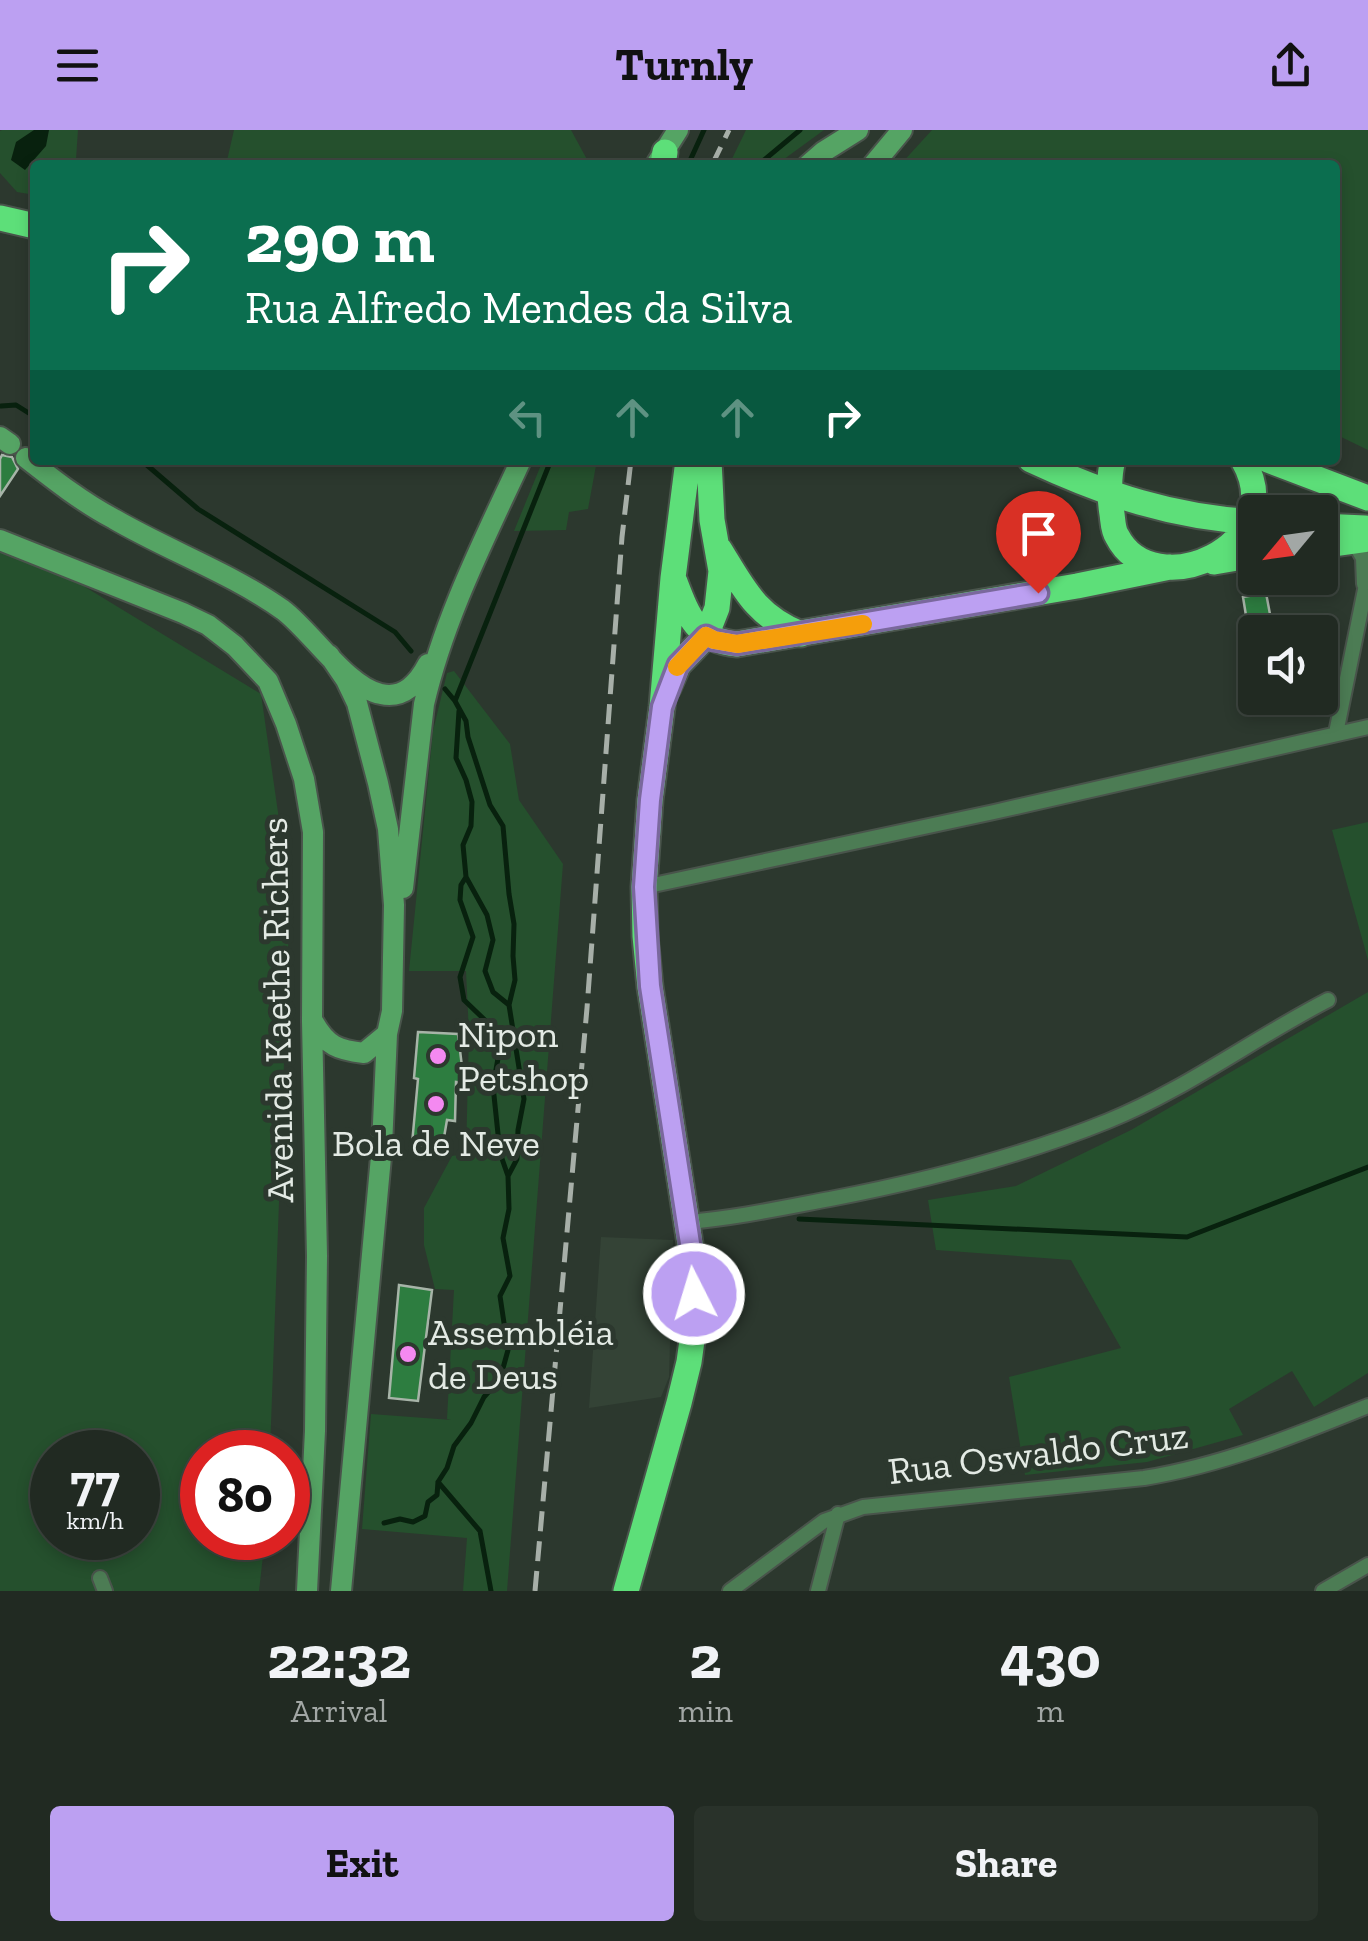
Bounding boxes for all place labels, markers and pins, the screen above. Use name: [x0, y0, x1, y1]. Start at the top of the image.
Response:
pin: [996, 491, 1081, 594]
place label: Nipon Petshop: [458, 1011, 589, 1101]
marker: Nipon Petshop: [427, 1045, 449, 1067]
marker: Bola de Neve: [425, 1093, 447, 1115]
place label: Bola de Neve: [332, 1120, 540, 1166]
place label: Assembléia de Deus: [428, 1309, 614, 1399]
marker: Assembléia de Deus: [397, 1343, 419, 1365]

